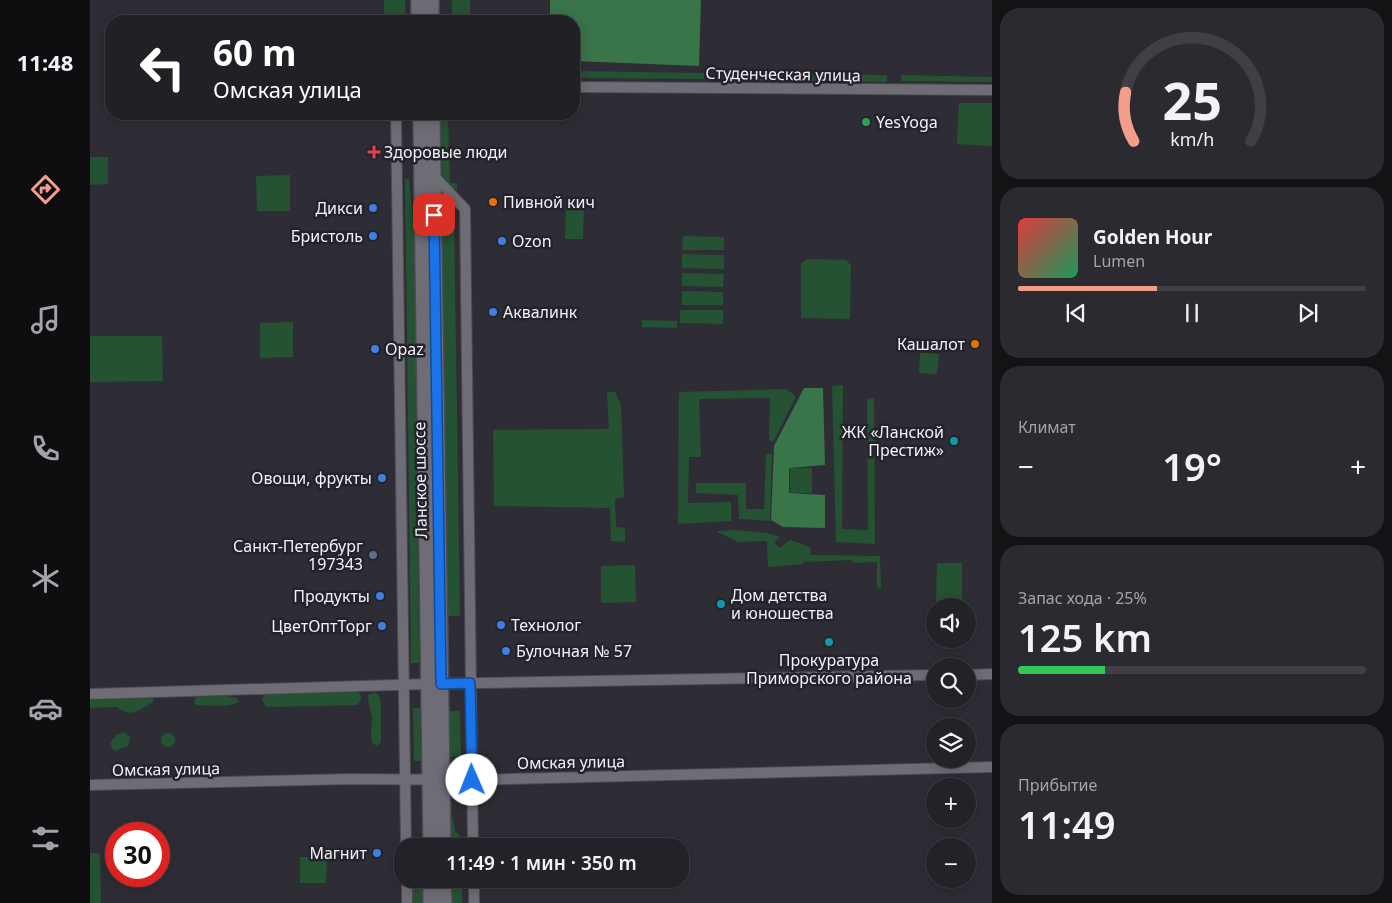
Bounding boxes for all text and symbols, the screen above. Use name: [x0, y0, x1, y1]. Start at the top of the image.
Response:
text: 60 m: [213, 29, 296, 76]
icon: left: [130, 35, 195, 100]
text: 11:48: [17, 47, 73, 77]
street label: Студенческая улица: [705, 62, 861, 86]
text: 25: [1162, 64, 1222, 135]
text: Омская улица: [213, 74, 362, 104]
place label: YesYoga: [876, 111, 938, 133]
marker: YesYoga: [860, 116, 872, 128]
text: km/h: [1170, 127, 1214, 151]
place label: Здоровые люди: [384, 141, 508, 163]
marker: Здоровые люди: [368, 146, 380, 158]
icon: directions: [28, 172, 63, 207]
place label: Пивной кич: [503, 191, 595, 213]
pin: [413, 194, 455, 236]
marker: Пивной кич: [487, 196, 499, 208]
place label: Дикси: [315, 197, 363, 219]
icon: arrive: [420, 201, 448, 229]
marker: Дикси: [367, 202, 379, 214]
text: Golden Hour: [1093, 224, 1212, 250]
place label: Бристоль: [291, 225, 363, 247]
marker: Бристоль: [367, 230, 379, 242]
place label: Ozon: [512, 230, 552, 252]
marker: Ozon: [496, 235, 508, 247]
text: Lumen: [1093, 250, 1145, 272]
icon: previous: [1062, 299, 1090, 327]
icon: pause: [1178, 299, 1206, 327]
icon: next: [1294, 299, 1322, 327]
place label: Аквалинк: [503, 301, 578, 323]
icon: music: [28, 302, 63, 337]
marker: Аквалинк: [487, 306, 499, 318]
place label: Кашалот: [897, 333, 966, 355]
place label: Opaz: [385, 338, 424, 360]
marker: Кашалот: [969, 338, 981, 350]
marker: Opaz: [369, 343, 381, 355]
text: Климат: [1018, 416, 1076, 438]
street label: Ланское шоссе: [408, 421, 432, 538]
place label: ЖК «Ланской Престиж»: [842, 421, 944, 461]
icon: phone: [28, 431, 63, 466]
marker: ЖК «Ланской Престиж»: [948, 435, 960, 447]
text: 19°: [1162, 440, 1222, 492]
text: −: [1018, 447, 1034, 485]
text: +: [1350, 447, 1366, 485]
place label: Овощи, фрукты: [251, 467, 372, 489]
marker: Овощи, фрукты: [376, 472, 388, 484]
place label: Санкт-Петербург 197343: [233, 535, 363, 575]
marker: Санкт-Петербург 197343: [367, 549, 379, 561]
icon: climate: [28, 561, 63, 596]
place label: Дом детства и юношества: [731, 584, 834, 624]
place label: Продукты: [293, 585, 370, 607]
text: Запас хода · 25%: [1018, 587, 1147, 609]
marker: Продукты: [374, 590, 386, 602]
marker: Дом детства и юношества: [715, 598, 727, 610]
map controls: [926, 598, 976, 888]
button: sound: [926, 598, 976, 648]
text: 125 km: [1018, 611, 1152, 663]
place label: Технолог: [511, 614, 581, 636]
place label: ЦветОптТорг: [271, 615, 372, 637]
marker: Технолог: [495, 619, 507, 631]
marker: ЦветОптТорг: [376, 620, 388, 632]
marker: Прокуратура Приморского района: [823, 636, 835, 648]
place label: Булочная № 57: [516, 640, 632, 662]
marker: Булочная № 57: [500, 645, 512, 657]
place label: Прокуратура Приморского района: [746, 649, 912, 689]
button: search: [926, 658, 976, 708]
icon: car: [28, 691, 63, 726]
button: layers: [926, 718, 976, 768]
street label: Омская улица: [517, 750, 625, 774]
position arrow: [445, 753, 497, 805]
street label: Омская улица: [112, 757, 220, 781]
text: Прибытие: [1018, 774, 1097, 796]
button: +: [926, 778, 976, 828]
text: 11:49: [1018, 798, 1115, 850]
icon: filters: [28, 821, 63, 856]
speed limit sign: 30: [105, 822, 170, 887]
button: −: [926, 838, 976, 888]
place label: Магнит: [309, 842, 368, 864]
marker: Магнит: [371, 847, 383, 859]
text: 11:49 · 1 мин · 350 m: [446, 850, 637, 876]

